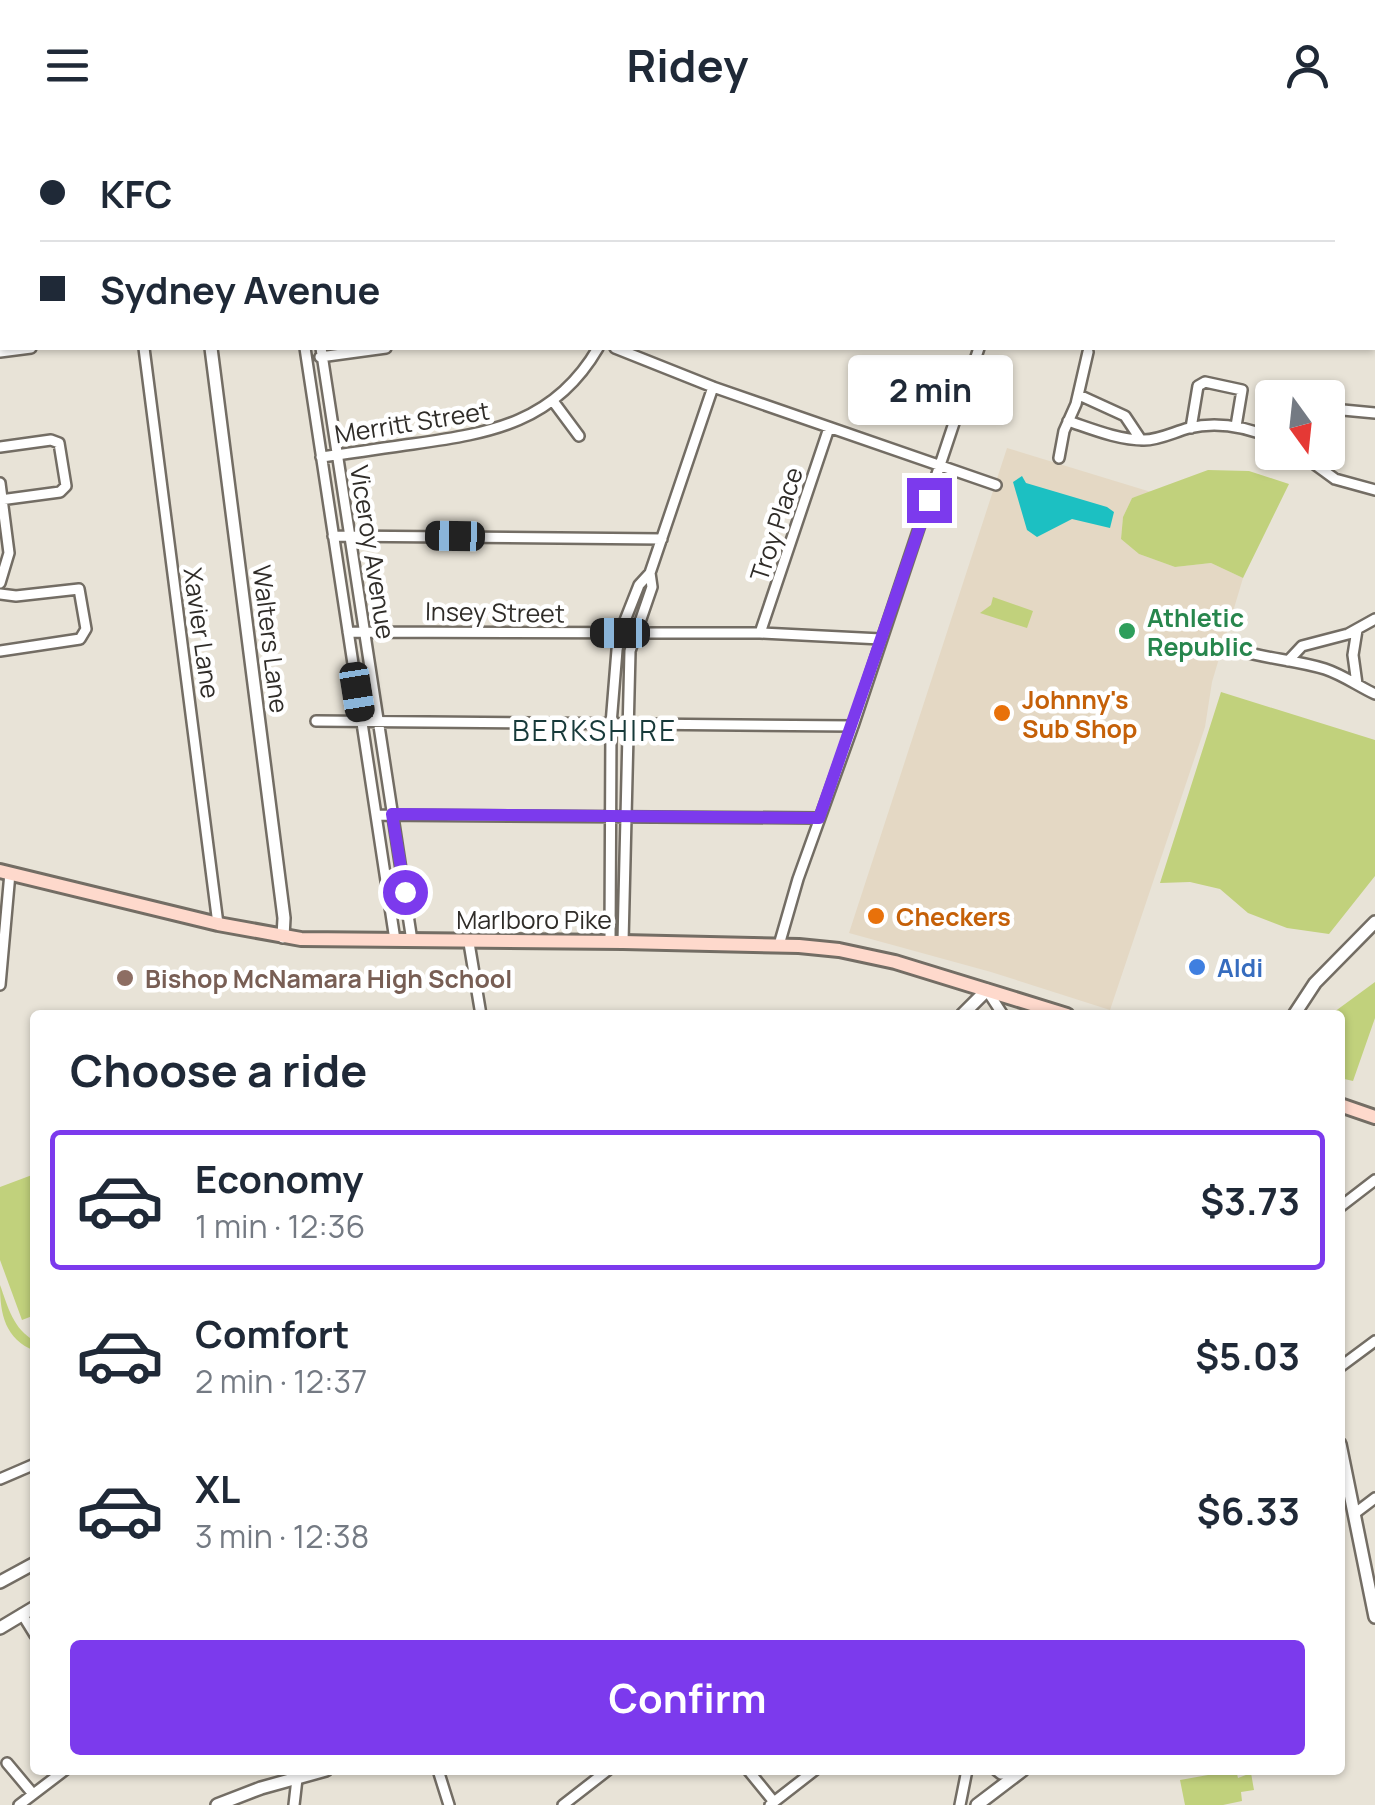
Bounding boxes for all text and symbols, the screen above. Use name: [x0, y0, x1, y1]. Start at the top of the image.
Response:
text: Ridey: [627, 34, 748, 96]
icon: menu: [40, 38, 95, 93]
icon: person: [1280, 38, 1335, 93]
text: KFC: [100, 167, 173, 219]
text: Sydney Avenue: [100, 263, 380, 315]
callout: 2 min: [846, 355, 1012, 425]
text: 2 min: [889, 368, 972, 412]
north arrow: [1255, 380, 1345, 470]
map controls: [1255, 380, 1345, 470]
street label: Merritt Street: [332, 392, 492, 452]
street label: Viceroy Avenue: [342, 463, 404, 641]
street label: Troy Place: [741, 463, 811, 585]
route end: [907, 478, 952, 523]
car: [425, 520, 485, 552]
street label: Walters Lane: [245, 563, 297, 715]
street label: Xavier Lane: [176, 565, 228, 701]
street label: Insey Street: [425, 593, 565, 631]
place label: Athletic Republic: [1147, 600, 1253, 664]
car: [590, 618, 650, 648]
marker: Athletic Republic: [1116, 620, 1138, 642]
car: [337, 660, 377, 724]
place label: Johnny's Sub Shop: [1022, 682, 1137, 746]
marker: Johnny's Sub Shop: [991, 702, 1013, 724]
district label: BERKSHIRE: [512, 711, 678, 749]
route start: [383, 870, 428, 915]
place label: Checkers: [896, 899, 1011, 934]
street label: Marlboro Pike: [456, 902, 612, 937]
marker: Checkers: [865, 905, 887, 927]
place label: Aldi: [1217, 950, 1263, 985]
marker: Aldi: [1186, 956, 1208, 978]
place label: Bishop McNamara High School: [145, 961, 512, 996]
marker: Bishop McNamara High School: [114, 967, 136, 989]
text: Choose a ride: [70, 1039, 367, 1101]
text: Economy: [195, 1152, 364, 1204]
icon: car: [75, 1155, 165, 1245]
text: $3.73: [1200, 1174, 1300, 1226]
text: 1 min · 12:36: [195, 1204, 365, 1248]
text: Comfort: [195, 1307, 349, 1359]
icon: car: [75, 1310, 165, 1400]
text: $5.03: [1195, 1329, 1300, 1381]
text: 2 min · 12:37: [195, 1359, 367, 1403]
text: XL: [195, 1462, 240, 1514]
icon: car: [75, 1465, 165, 1555]
text: $6.33: [1197, 1484, 1300, 1536]
text: 3 min · 12:38: [195, 1514, 369, 1558]
button: Confirm: [70, 1640, 1305, 1755]

